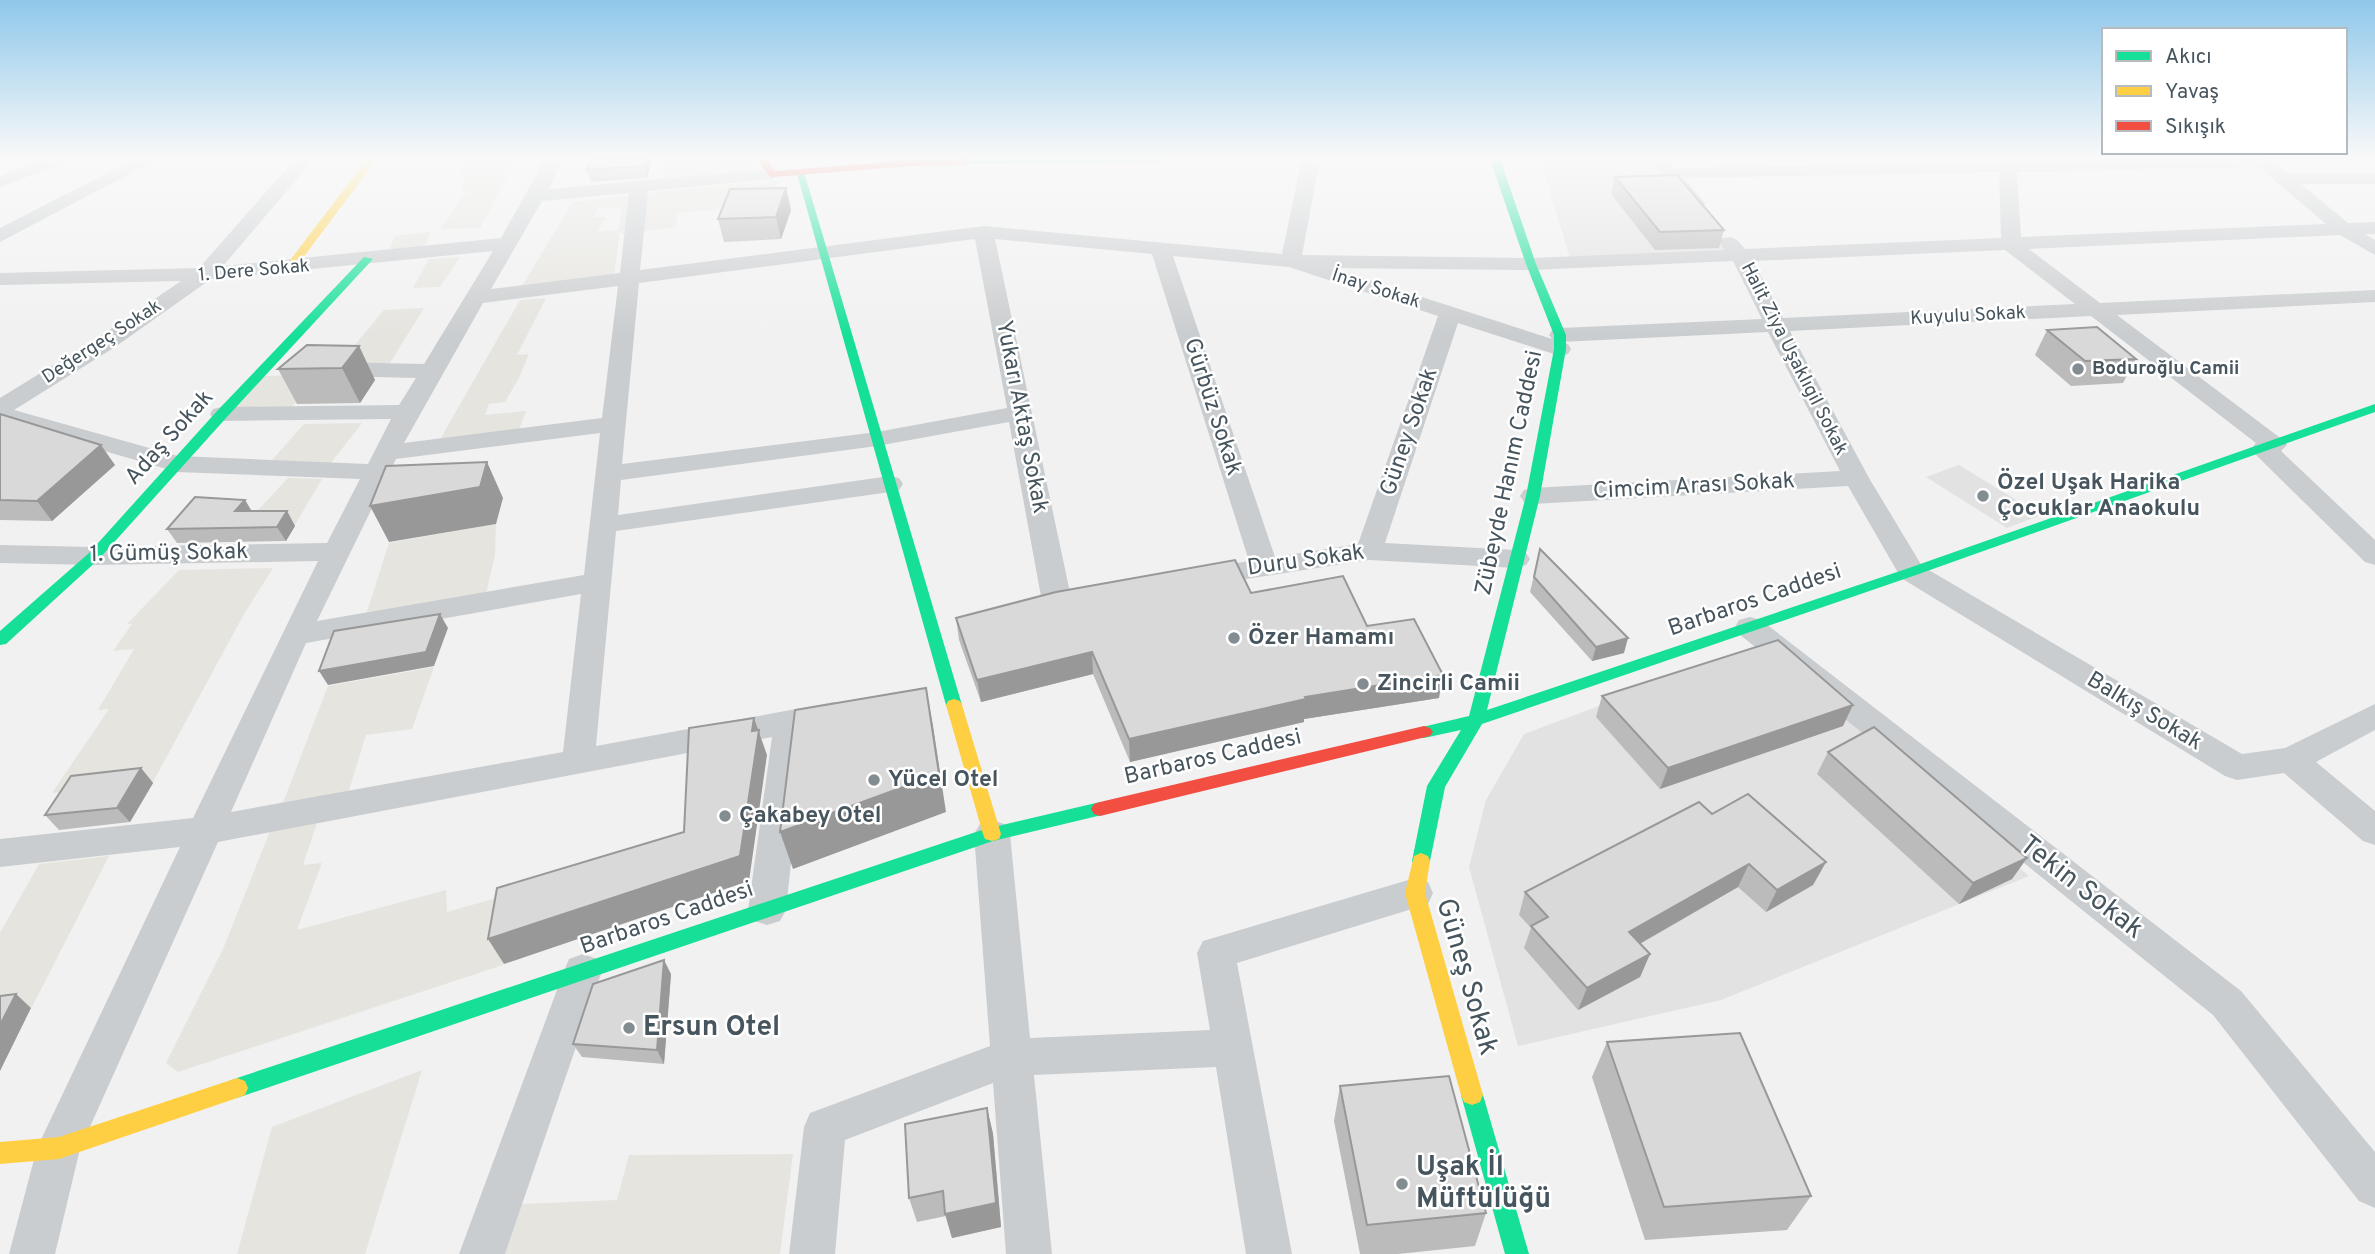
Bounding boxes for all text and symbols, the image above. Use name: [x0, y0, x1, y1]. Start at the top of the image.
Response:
legend: [2102, 28, 2347, 154]
text: Akıcı: [2165, 44, 2212, 71]
text: Yavaş: [2165, 79, 2219, 106]
text: Sıkışık: [2165, 114, 2226, 141]
street label: 1. Dere Sokak: [197, 254, 311, 288]
street label: Halit Ziya Uşaklıgil Sokak: [1735, 259, 1853, 459]
street label: İnay Sokak: [1329, 262, 1424, 315]
street label: Değergeç Sokak: [38, 294, 166, 390]
street label: Kuyulu Sokak: [1910, 301, 2026, 331]
street label: Yukarı Aktaş Sokak: [988, 318, 1054, 516]
street label: Gürbüz Sokak: [1176, 335, 1248, 479]
street label: Zübeyde Hanım Caddesi: [1470, 348, 1550, 598]
place label: Boduroğlu Camii: [2092, 357, 2239, 381]
marker: Boduroğlu Camii: [2070, 361, 2086, 377]
street label: Güney Sokak: [1375, 364, 1445, 500]
street label: Adaş Sokak: [119, 384, 221, 492]
street label: Cimcim Arası Sokak: [1592, 467, 1796, 507]
place label: Özel Uşak Harika Çocuklar Anaokulu: [1997, 467, 2200, 524]
marker: Özel Uşak Harika Çocuklar Anaokulu: [1975, 488, 1991, 504]
street label: 1. Gümüş Sokak: [89, 538, 249, 570]
street label: Duru Sokak: [1246, 538, 1366, 584]
street label: Barbaros Caddesi: [1665, 558, 1845, 644]
place label: Özer Hamamı: [1248, 622, 1394, 653]
marker: Özer Hamamı: [1226, 630, 1242, 646]
street label: Balkış Sokak: [2081, 666, 2207, 758]
place label: Zincirli Camii: [1377, 670, 1520, 699]
marker: Zincirli Camii: [1355, 676, 1371, 692]
street label: Barbaros Caddesi: [1121, 723, 1305, 793]
place label: Yücel Otel: [888, 766, 999, 795]
marker: Yücel Otel: [866, 772, 882, 788]
place label: Çakabey Otel: [739, 802, 881, 831]
marker: Çakabey Otel: [717, 808, 733, 824]
street label: Tekin Sokak: [2011, 828, 2151, 948]
street label: Barbaros Caddesi: [577, 876, 757, 962]
street label: Güneş Sokak: [1426, 894, 1506, 1060]
place label: Ersun Otel: [643, 1010, 780, 1046]
marker: Ersun Otel: [621, 1020, 637, 1036]
place label: Uşak İl Müftülüğü: [1416, 1148, 1551, 1218]
marker: Uşak İl Müftülüğü: [1394, 1176, 1410, 1192]

